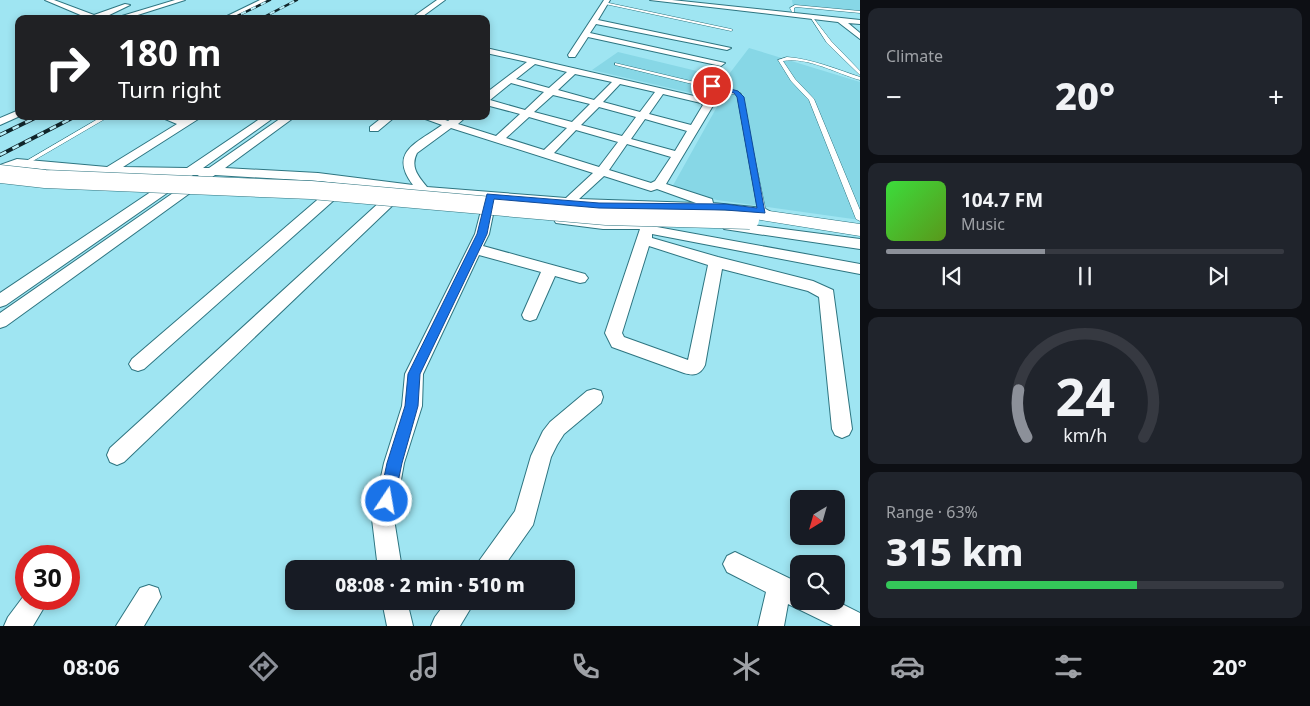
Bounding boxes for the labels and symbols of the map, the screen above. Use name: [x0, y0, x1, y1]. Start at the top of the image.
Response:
pin: [691, 65, 733, 107]
position arrow: [360, 474, 412, 526]
north arrow: [790, 490, 845, 545]
speed limit sign: 30: [15, 545, 80, 610]

